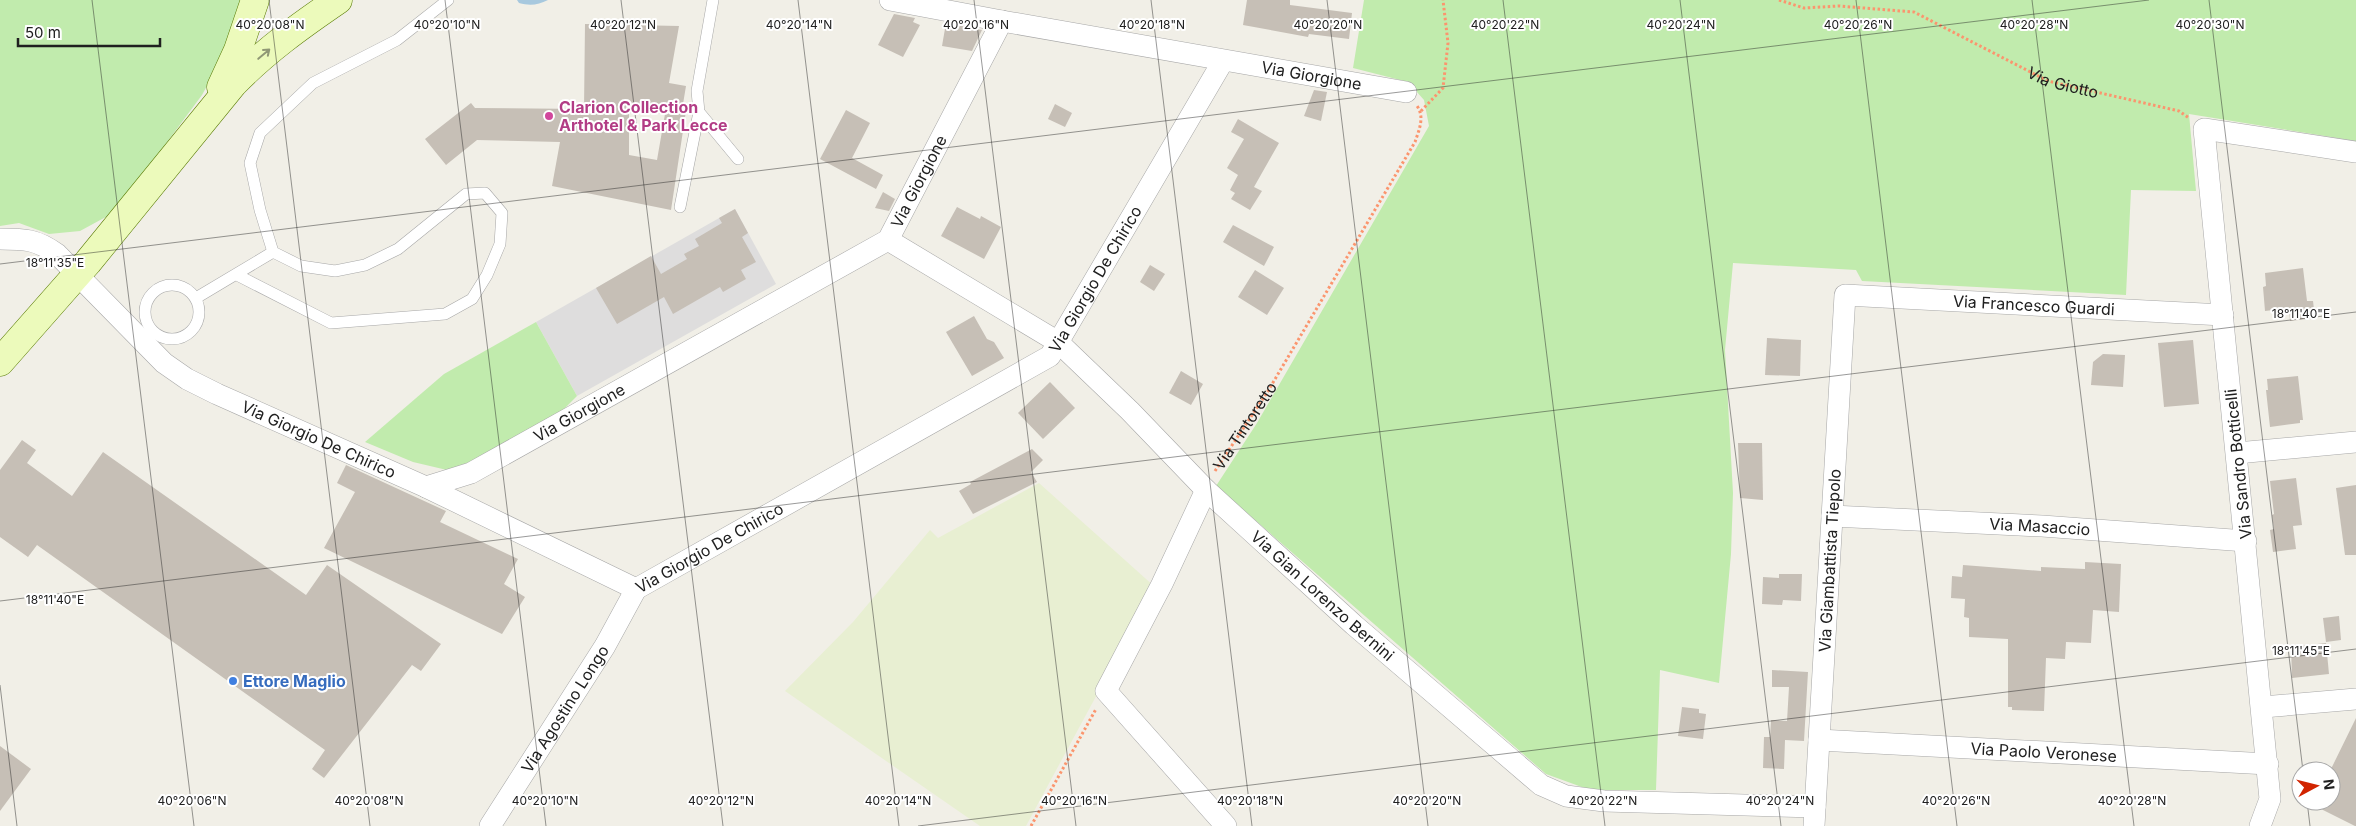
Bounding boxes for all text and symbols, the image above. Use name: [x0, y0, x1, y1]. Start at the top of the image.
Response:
scale bar: [18, 15, 160, 47]
text: 40°20'08"N: [236, 17, 304, 32]
text: 40°20'10"N: [414, 17, 480, 32]
text: 40°20'12"N: [590, 17, 656, 32]
text: 40°20'14"N: [766, 17, 832, 32]
text: 40°20'16"N: [943, 17, 1009, 32]
text: 40°20'18"N: [1119, 17, 1185, 32]
text: 40°20'20"N: [1294, 17, 1362, 32]
text: 40°20'22"N: [1471, 17, 1539, 32]
text: 40°20'24"N: [1647, 17, 1715, 32]
text: 40°20'26"N: [1824, 17, 1892, 32]
text: 40°20'28"N: [2000, 17, 2068, 32]
text: 40°20'30"N: [2176, 17, 2244, 32]
text: 50 m: [25, 23, 61, 42]
one-way arrow: [257, 48, 270, 60]
street label: Via Giorgione: [1260, 57, 1363, 94]
street label: Via Giotto: [2024, 62, 2100, 102]
place label: Clarion Collection Arthotel & Park Lecce: [559, 97, 728, 135]
marker: Clarion Collection Arthotel & Park Lecce: [543, 110, 555, 122]
street label: Via Giorgione: [886, 132, 951, 231]
street label: Via Giorgio De Chirico: [1044, 202, 1146, 356]
text: 18°11'35"E: [26, 255, 84, 270]
street label: Via Francesco Guardi: [1952, 291, 2115, 319]
text: 18°11'40"E: [2272, 306, 2330, 321]
street label: Via Tintoretto: [1209, 378, 1281, 474]
street label: Via Giorgione: [530, 379, 628, 446]
street label: Via Sandro Botticelli: [2220, 388, 2256, 540]
street label: Via Giorgio De Chirico: [239, 396, 399, 482]
street label: Via Giambattista Tiepolo: [1814, 468, 1845, 653]
street label: Via Giorgio De Chirico: [632, 498, 787, 597]
street label: Via Masaccio: [1989, 514, 2091, 540]
street label: Via Gian Lorenzo Bernini: [1247, 526, 1398, 665]
text: 18°11'40"E: [26, 592, 84, 607]
street label: Via Agostino Longo: [517, 641, 613, 776]
text: 18°11'45"E: [2272, 643, 2330, 658]
place label: Ettore Maglio: [243, 671, 346, 691]
marker: Ettore Maglio: [227, 675, 239, 687]
street label: Via Paolo Veronese: [1970, 738, 2117, 766]
north arrow: [2291, 761, 2341, 811]
text: N: [2320, 778, 2338, 791]
text: 40°20'06"N: [158, 793, 226, 808]
text: 40°20'08"N: [335, 793, 403, 808]
text: 40°20'10"N: [512, 793, 578, 808]
text: 40°20'12"N: [688, 793, 754, 808]
text: 40°20'14"N: [865, 793, 931, 808]
text: 40°20'16"N: [1041, 793, 1107, 808]
text: 40°20'18"N: [1217, 793, 1283, 808]
text: 40°20'20"N: [1393, 793, 1461, 808]
text: 40°20'22"N: [1569, 793, 1637, 808]
text: 40°20'24"N: [1746, 793, 1814, 808]
text: 40°20'26"N: [1922, 793, 1990, 808]
text: 40°20'28"N: [2098, 793, 2166, 808]

